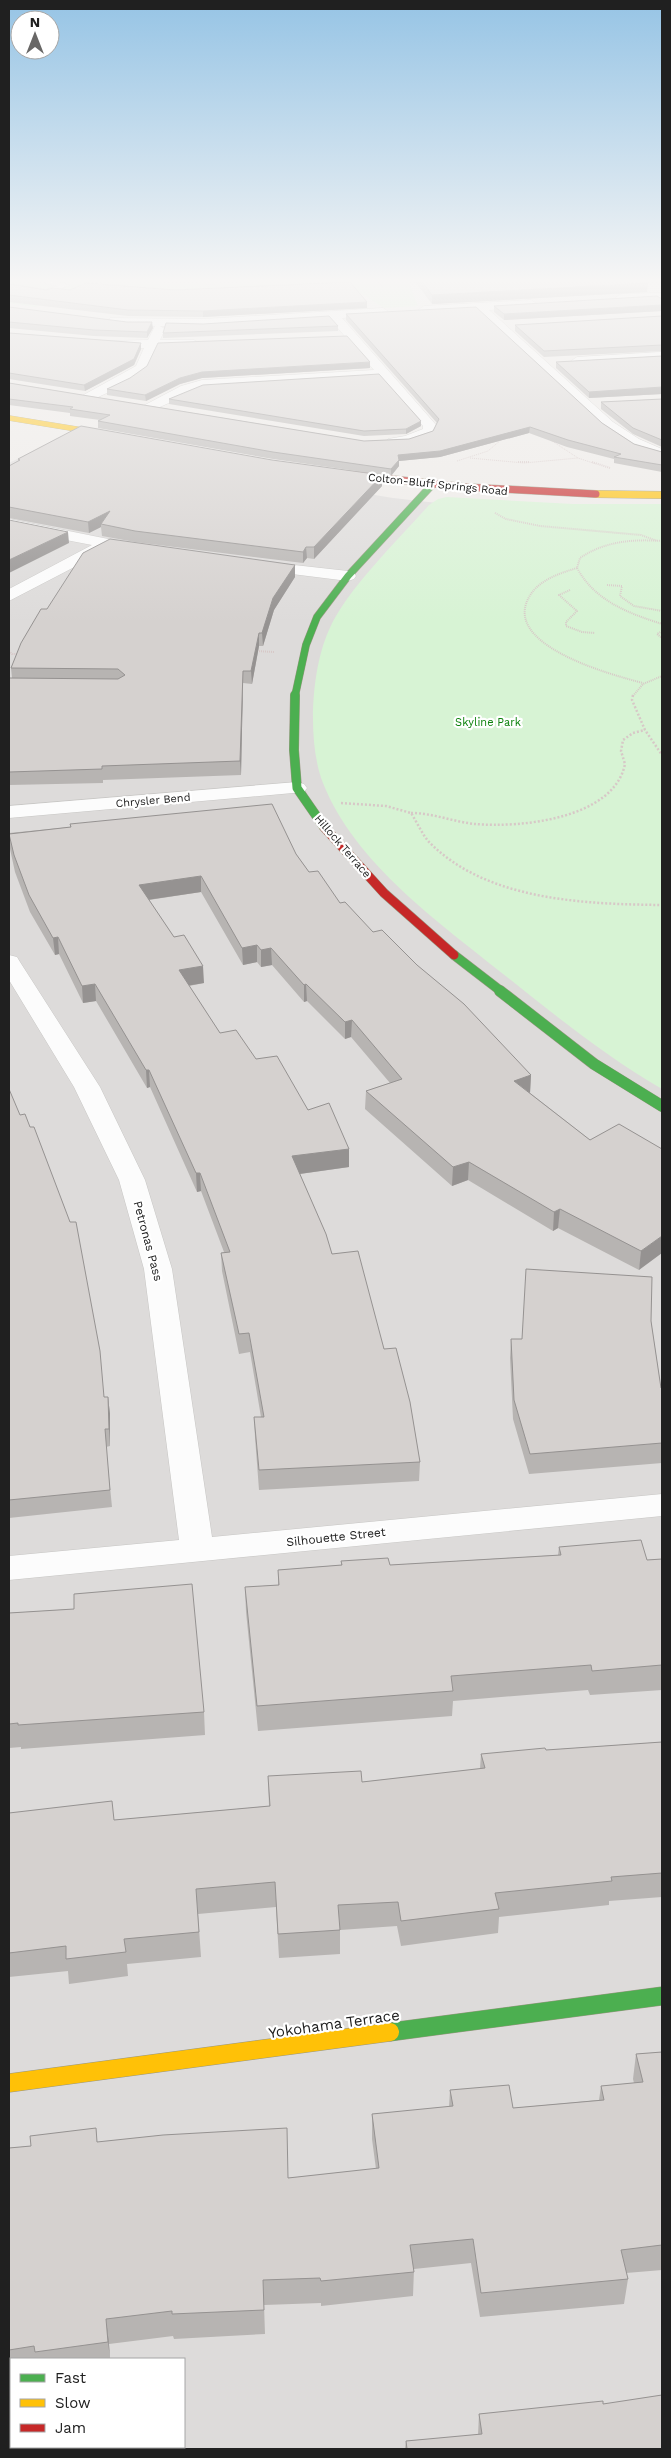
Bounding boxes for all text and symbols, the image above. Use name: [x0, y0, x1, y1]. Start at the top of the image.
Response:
north arrow: [10, 10, 60, 60]
text: N: [30, 14, 40, 30]
street label: Colton-Bluff Springs Road: [367, 471, 509, 498]
park label: Skyline Park: [455, 716, 521, 729]
street label: Chrysler Bend: [115, 791, 191, 810]
street label: Hillock Terrace: [312, 812, 374, 881]
street label: Petronas Pass: [131, 1199, 165, 1283]
street label: Silhouette Street: [286, 1525, 386, 1549]
street label: Yokohama Terrace: [267, 2006, 401, 2042]
legend: [10, 2358, 185, 2448]
text: Fast: [55, 2369, 87, 2387]
text: Slow: [55, 2394, 91, 2412]
text: Jam: [55, 2419, 86, 2437]

